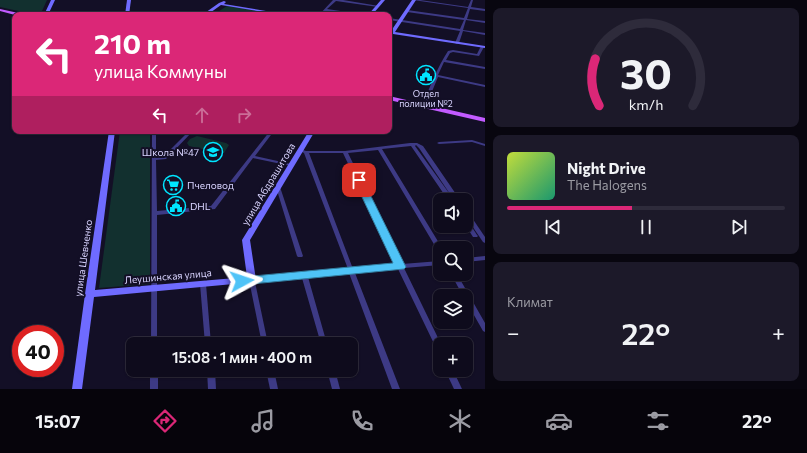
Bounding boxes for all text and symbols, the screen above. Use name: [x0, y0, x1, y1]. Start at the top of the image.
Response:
text: 210 m: [94, 26, 171, 60]
icon: left: [28, 28, 80, 80]
text: 30: [620, 46, 672, 97]
text: улица Коммуны: [94, 60, 227, 82]
public building icon: Отдел полиции №2: [415, 64, 437, 86]
place label: Отдел полиции №2: [399, 88, 453, 109]
text: km/h: [629, 94, 663, 112]
icon: left: [149, 104, 171, 126]
icon: ahead: [191, 104, 213, 126]
icon: right: [233, 104, 255, 126]
school or university icon: Школа №47: [202, 141, 224, 163]
street label: улица Абдрашитова: [239, 141, 297, 227]
place label: Школа №47: [142, 146, 199, 158]
text: Night Drive: [567, 159, 646, 177]
pin: [342, 163, 376, 197]
icon: arrive: [348, 169, 370, 191]
supermarket icon: Пчеловод: [162, 174, 184, 196]
text: The Halogens: [567, 177, 647, 193]
place label: Пчеловод: [187, 179, 234, 191]
map controls: [433, 193, 473, 377]
button: sound: [433, 193, 473, 233]
public building icon: DHL: [165, 195, 187, 217]
place label: DHL: [190, 200, 211, 212]
icon: previous: [542, 216, 564, 238]
icon: pause: [635, 216, 657, 238]
icon: next: [728, 216, 750, 238]
street label: улица Шевченко: [72, 219, 94, 297]
button: search: [433, 241, 473, 281]
position arrow: [221, 260, 263, 302]
street label: Леушинская улица: [124, 266, 212, 286]
button: layers: [433, 289, 473, 329]
text: Климат: [507, 294, 553, 310]
text: 22°: [621, 314, 670, 351]
text: −: [507, 319, 520, 346]
text: +: [772, 319, 785, 346]
speed limit sign: 40: [12, 325, 64, 377]
button: +: [433, 337, 473, 377]
text: 15:08 · 1 мин · 400 m: [172, 348, 312, 366]
icon: directions: [151, 407, 179, 435]
icon: music: [249, 407, 277, 435]
icon: phone: [348, 407, 376, 435]
icon: climate: [446, 407, 474, 435]
icon: car: [545, 407, 573, 435]
icon: filters: [644, 407, 672, 435]
text: 15:07: [35, 410, 80, 432]
text: 22°: [742, 410, 772, 432]

